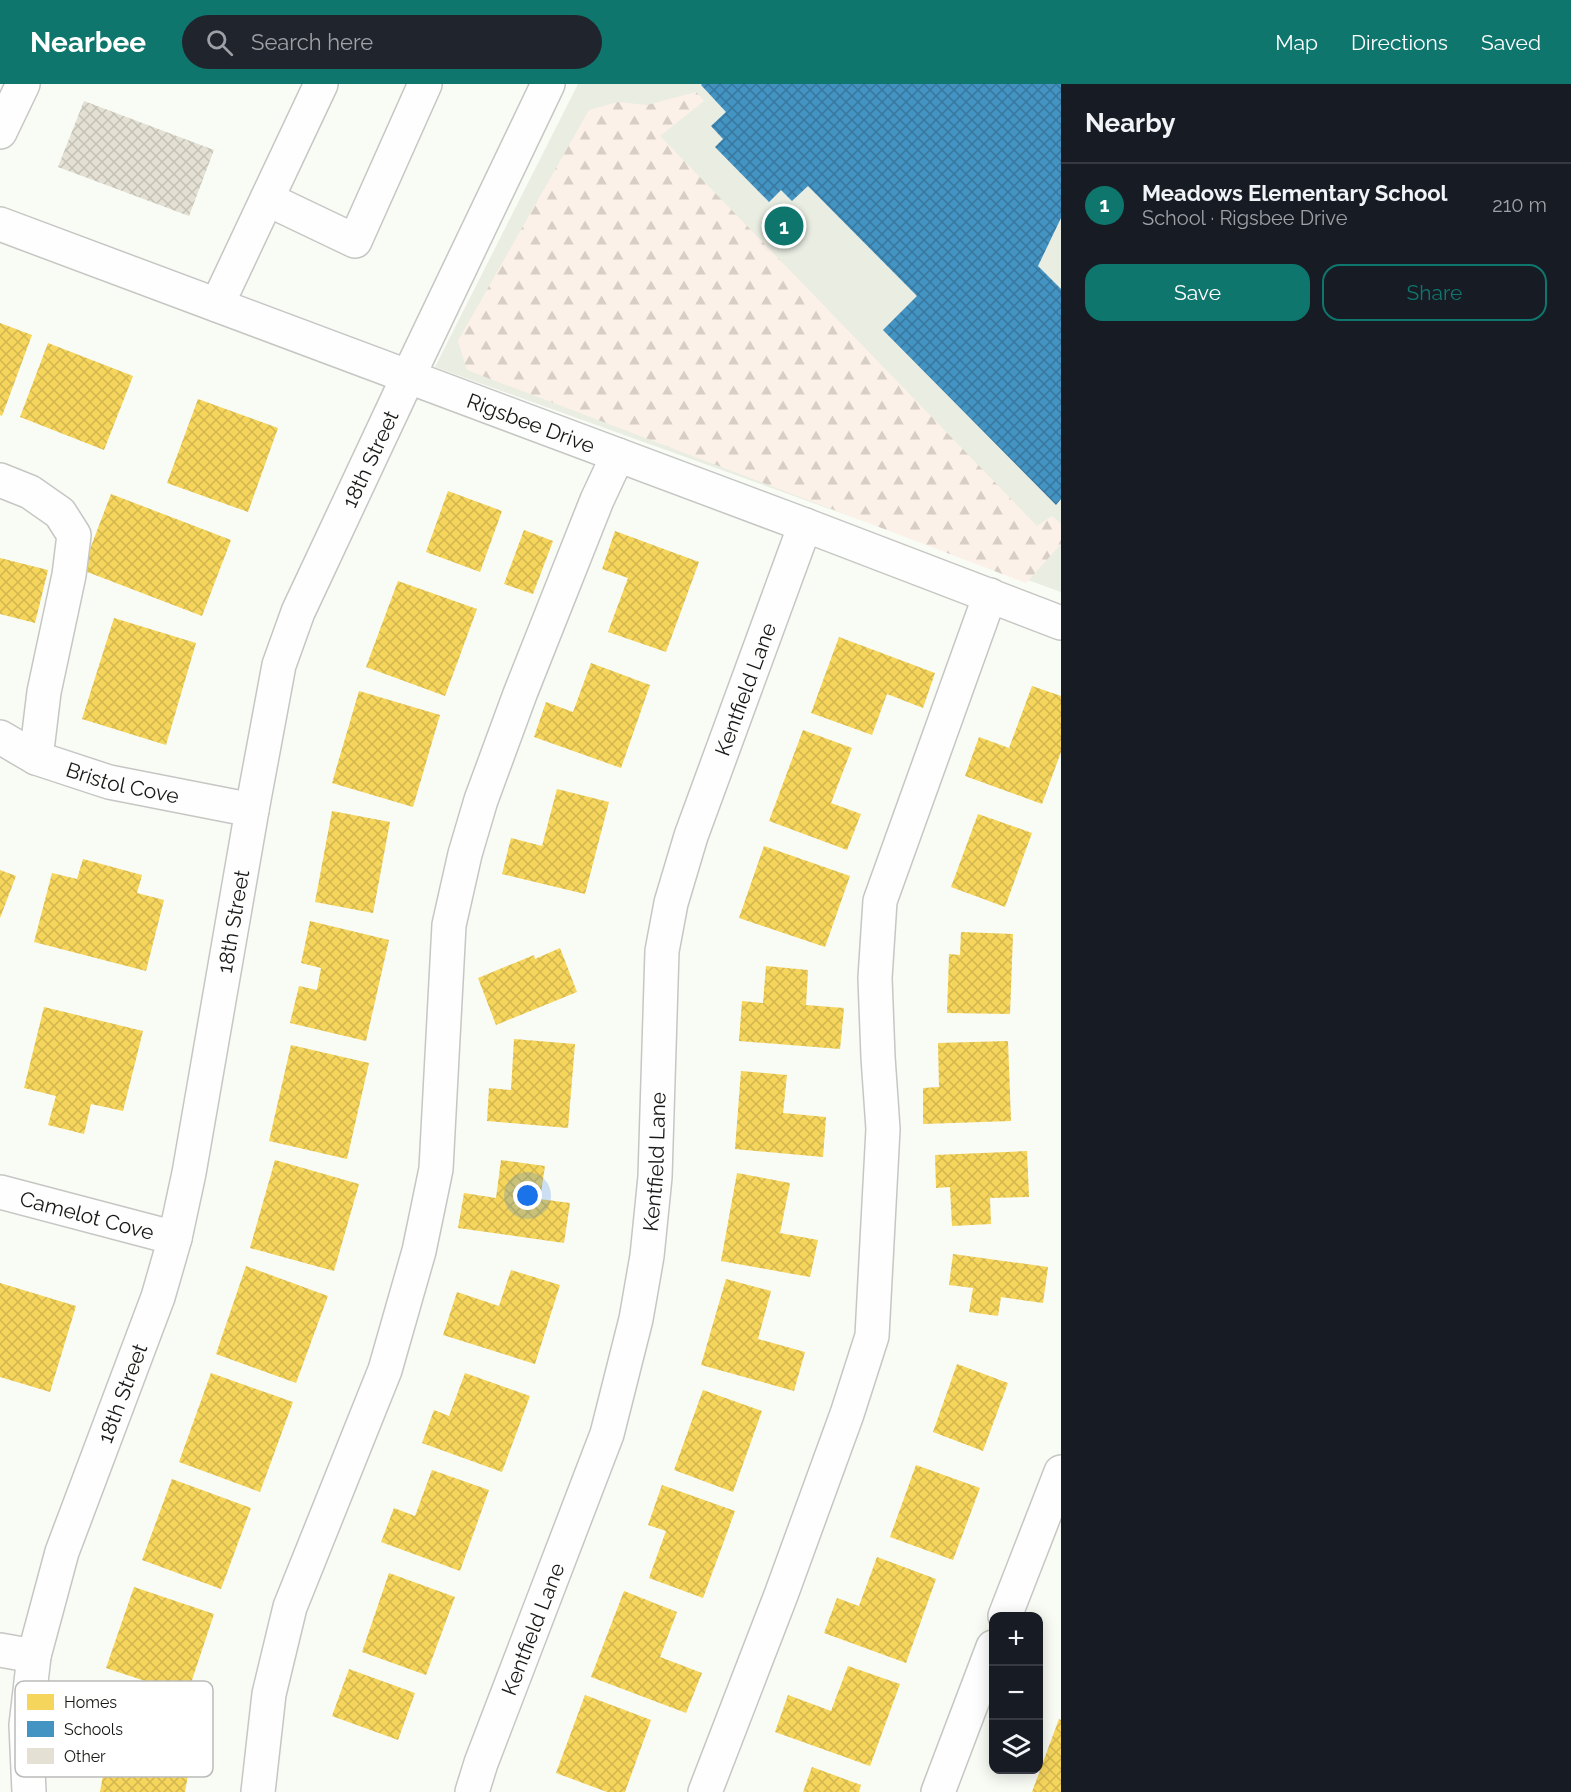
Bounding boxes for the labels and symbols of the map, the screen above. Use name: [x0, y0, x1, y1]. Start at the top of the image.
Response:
pin: 1: [764, 204, 804, 248]
street label: Rigsbee Drive: [464, 387, 598, 458]
street label: 18th Street: [336, 406, 403, 511]
street label: Kentfield Lane: [709, 619, 781, 759]
street label: Bristol Cove: [63, 756, 181, 808]
street label: 18th Street: [211, 868, 254, 975]
street label: Kentfield Lane: [637, 1091, 670, 1232]
your location: [513, 1181, 542, 1210]
street label: Camelot Cove: [17, 1185, 157, 1244]
street label: 18th Street: [92, 1340, 152, 1446]
street label: Kentfield Lane: [496, 1559, 569, 1699]
legend: [15, 1681, 213, 1777]
text: Homes: [64, 1693, 117, 1712]
text: Schools: [64, 1720, 123, 1739]
text: Other: [64, 1747, 106, 1766]

